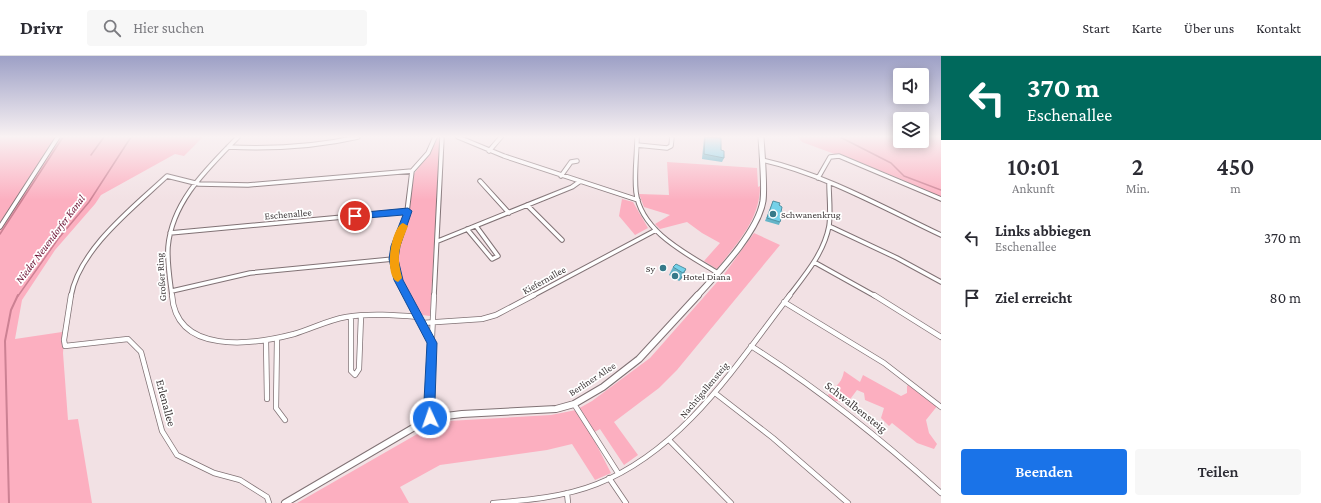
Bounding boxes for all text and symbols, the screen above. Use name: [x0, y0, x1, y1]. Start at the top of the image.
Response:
search box: [87, 10, 367, 46]
text: Drivr: [20, 17, 63, 38]
icon: search: [101, 17, 123, 39]
text: Hier suchen: [133, 20, 204, 36]
text: Start: [1083, 20, 1110, 36]
text: Karte: [1132, 20, 1162, 36]
text: Über uns: [1184, 20, 1234, 36]
text: Kontakt: [1256, 20, 1301, 36]
map controls: [893, 68, 929, 148]
button: sound: [893, 68, 929, 104]
icon: left: [961, 72, 1013, 124]
text: 370 m: [1027, 72, 1100, 103]
text: Eschenallee: [1027, 105, 1112, 125]
button: layers: [893, 112, 929, 148]
text: 10:01: [1007, 153, 1059, 180]
text: 2: [1132, 153, 1144, 180]
text: 450: [1216, 153, 1255, 180]
text: Ankunft: [1012, 181, 1055, 196]
text: Min.: [1126, 181, 1150, 196]
text: m: [1230, 181, 1241, 196]
water label: Nieder Neuendorfer Kanal: [13, 192, 88, 286]
pin: [338, 199, 372, 233]
icon: arrive: [344, 205, 366, 227]
street label: Eschenallee: [264, 206, 313, 222]
marker: Schwanenkrug: [768, 209, 778, 219]
place label: Schwanenkrug: [781, 209, 841, 220]
text: Links abbiegen: [995, 223, 1091, 239]
icon: left: [961, 227, 983, 249]
text: 370 m: [1264, 230, 1301, 246]
text: Eschenallee: [995, 239, 1056, 254]
street label: Großer Ring: [154, 252, 168, 302]
street label: Kiefernallee: [520, 263, 568, 296]
place label: Sy: [646, 263, 655, 274]
marker: Sy: [658, 263, 668, 273]
marker: Hotel Diana: [670, 271, 680, 281]
place label: Hotel Diana: [683, 271, 731, 282]
icon: arrive: [961, 287, 983, 309]
text: Ziel erreicht: [995, 290, 1072, 306]
text: 80 m: [1270, 290, 1301, 306]
street label: Berliner Allee: [567, 359, 618, 398]
street label: Nachtigallensteig: [677, 360, 731, 420]
street label: Erlenallee: [153, 378, 179, 428]
street label: Schwalbensteig: [822, 378, 890, 436]
position arrow: [409, 397, 451, 439]
button: Beenden: [961, 449, 1127, 495]
button: Teilen: [1135, 449, 1301, 495]

